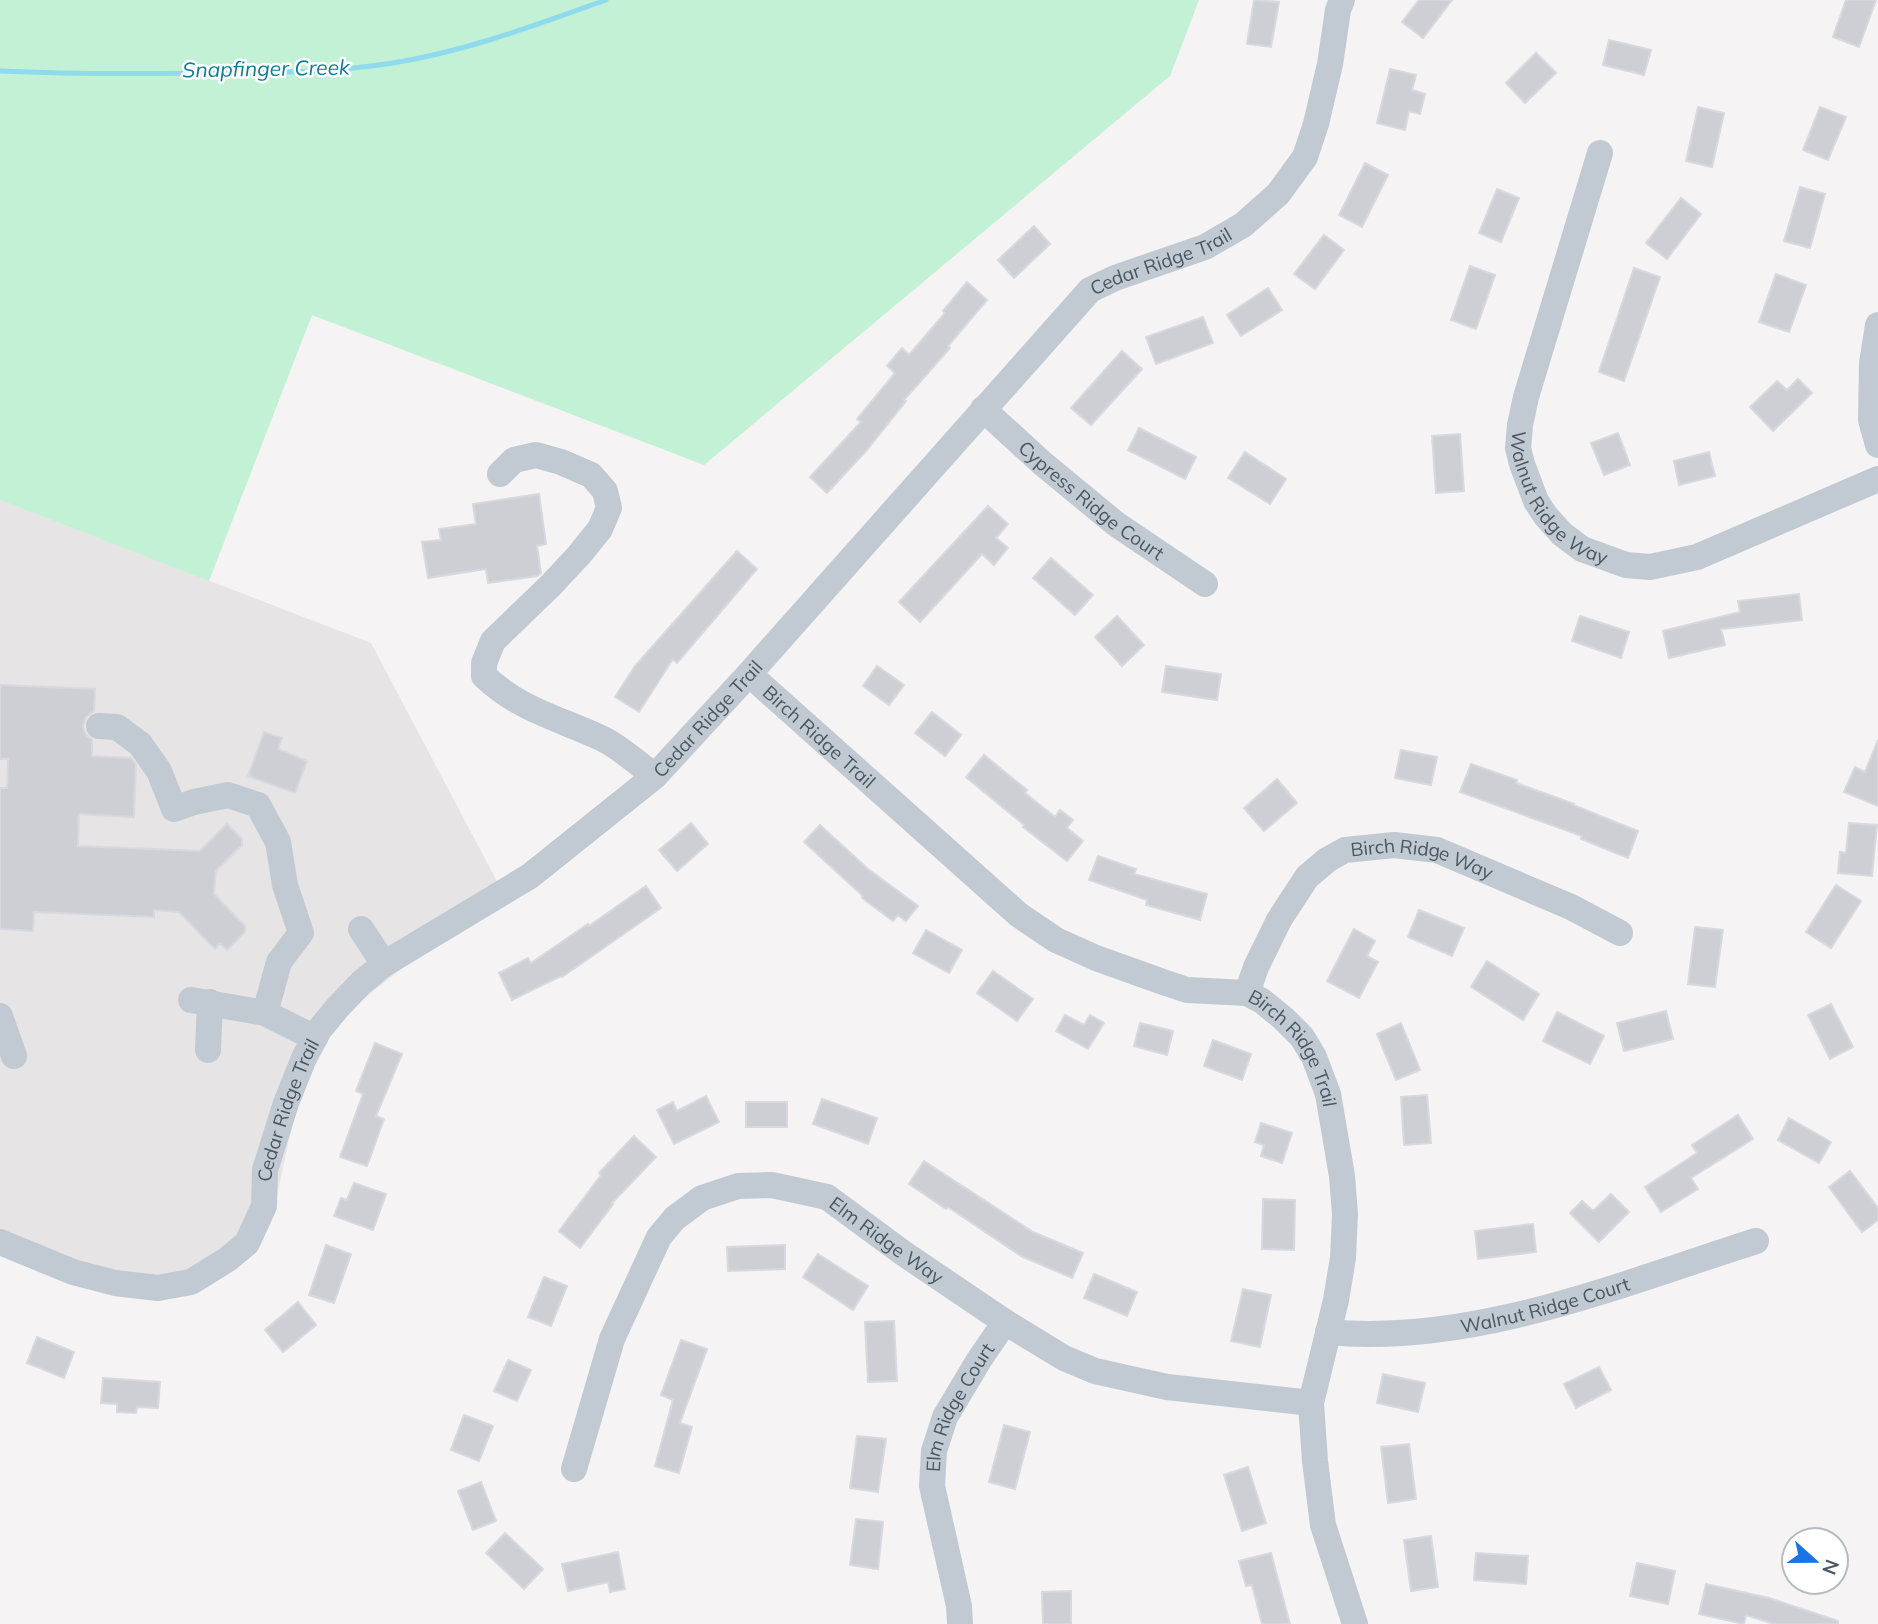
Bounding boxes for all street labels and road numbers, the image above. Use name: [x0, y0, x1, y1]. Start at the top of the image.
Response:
street label: Cedar Ridge Trail: [1086, 222, 1236, 300]
street label: Walnut Ridge Way: [1506, 430, 1611, 569]
street label: Cypress Ridge Court: [1014, 436, 1169, 565]
street label: Cedar Ridge Trail: [648, 655, 768, 782]
street label: Birch Ridge Trail: [758, 680, 880, 793]
street label: Birch Ridge Way: [1349, 833, 1497, 885]
street label: Birch Ridge Trail: [1244, 984, 1342, 1109]
street label: Cedar Ridge Trail: [253, 1034, 324, 1182]
street label: Elm Ridge Way: [825, 1191, 948, 1289]
street label: Walnut Ridge Court: [1459, 1272, 1633, 1338]
street label: Elm Ridge Court: [921, 1338, 1000, 1472]

